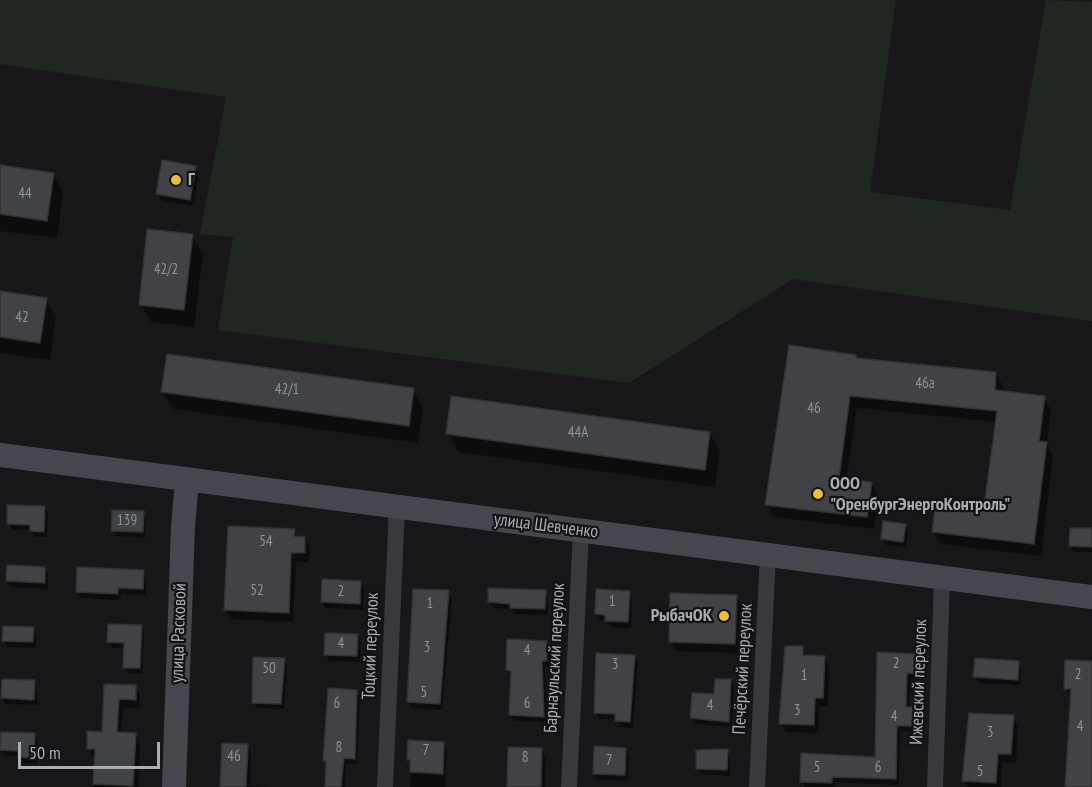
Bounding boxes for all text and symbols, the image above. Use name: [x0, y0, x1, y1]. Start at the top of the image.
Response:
place label: Г: [188, 169, 195, 191]
marker: Г: [169, 173, 183, 187]
house number: 44: [18, 185, 32, 203]
house number: 42/2: [154, 261, 178, 279]
house number: 42: [15, 309, 29, 327]
house number: 46а: [915, 375, 935, 393]
house number: 42/1: [275, 381, 299, 399]
house number: 46: [807, 400, 821, 418]
house number: 44А: [568, 424, 588, 442]
place label: ООО "ОренбургЭнергоКонтроль": [830, 473, 1010, 516]
marker: ООО "ОренбургЭнергоКонтроль": [811, 487, 825, 501]
street label: улица Шевченко: [493, 509, 599, 543]
house number: 139: [117, 512, 137, 530]
house number: 54: [259, 533, 273, 551]
house number: 52: [250, 582, 264, 600]
street label: Барнаульский переулок: [540, 582, 570, 734]
street label: улица Расковой: [166, 583, 192, 683]
house number: 2: [338, 583, 344, 601]
street label: Тоцкий переулок: [358, 592, 384, 700]
house number: 1: [609, 593, 615, 611]
house number: 1: [427, 595, 433, 613]
street label: Печёрский переулок: [729, 603, 757, 735]
place label: РыбачОК: [651, 605, 712, 627]
marker: РыбачОК: [717, 609, 731, 623]
street label: Ижевский переулок: [906, 619, 932, 745]
house number: 4: [338, 635, 344, 653]
house number: 3: [424, 639, 430, 657]
house number: 4: [524, 642, 530, 660]
house number: 2: [893, 655, 899, 673]
house number: 3: [612, 656, 618, 674]
house number: 50: [262, 660, 276, 678]
house number: 2: [1075, 666, 1081, 684]
house number: 1: [801, 667, 807, 685]
house number: 5: [421, 684, 427, 702]
house number: 6: [334, 695, 340, 713]
house number: 6: [524, 695, 530, 713]
house number: 4: [707, 697, 713, 715]
house number: 3: [794, 702, 800, 720]
house number: 4: [891, 708, 897, 726]
house number: 4: [1077, 718, 1083, 736]
house number: 3: [987, 724, 993, 742]
scale bar: [21, 730, 164, 768]
house number: 8: [336, 739, 342, 757]
text: 50 m: [29, 741, 61, 764]
house number: 7: [423, 742, 429, 760]
house number: 46: [227, 748, 241, 766]
house number: 8: [522, 749, 528, 767]
house number: 7: [606, 752, 612, 770]
house number: 5: [814, 759, 820, 777]
house number: 6: [875, 759, 881, 777]
house number: 5: [977, 763, 983, 781]

